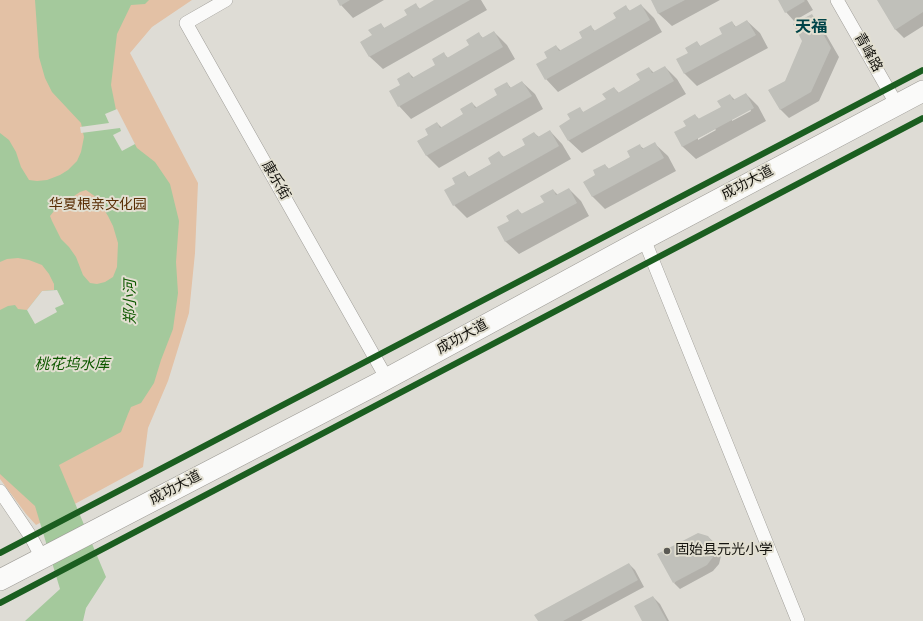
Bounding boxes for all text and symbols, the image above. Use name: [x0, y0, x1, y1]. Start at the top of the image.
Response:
district label: 天福: [795, 19, 827, 39]
street label: 青峰路: [849, 31, 885, 75]
street label: 康乐街: [257, 159, 293, 203]
street label: 成功大道: [719, 163, 777, 205]
park label: 华夏根亲文化园: [49, 198, 147, 214]
water label: 郑小河: [123, 280, 141, 324]
street label: 成功大道: [434, 317, 492, 359]
water label: 桃花坞水库: [35, 357, 109, 375]
street label: 成功大道: [147, 468, 205, 510]
place label: 固始县元光小学: [675, 543, 773, 559]
marker: 固始县元光小学: [662, 546, 672, 556]

